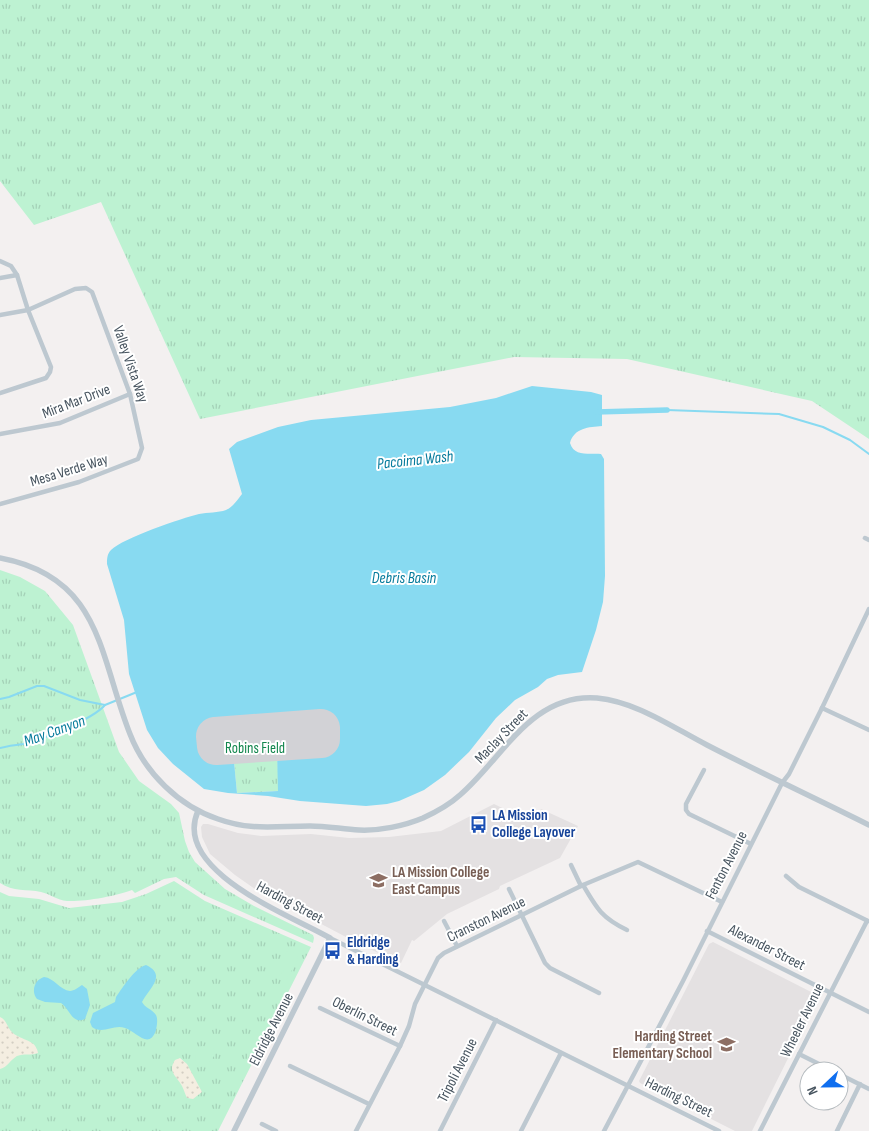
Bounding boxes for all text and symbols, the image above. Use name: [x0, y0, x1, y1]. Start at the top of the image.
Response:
street label: Valley Vista Way: [108, 323, 153, 405]
street label: Mira Mar Drive: [39, 380, 113, 423]
water label: Pacoima Wash: [376, 447, 455, 474]
street label: Mesa Verde Way: [28, 450, 111, 491]
water label: Debris Basin: [372, 569, 437, 588]
street label: Maclay Street: [471, 705, 532, 768]
water label: May Canyon: [21, 711, 88, 751]
park label: Robins Field: [225, 739, 285, 758]
place label: LA Mission College Layover: [492, 806, 576, 842]
bus stop icon: LA Mission College Layover: [468, 814, 488, 834]
street label: Fenton Avenue: [701, 828, 752, 903]
place label: LA Mission College East Campus: [392, 863, 489, 899]
school or university icon: LA Mission College East Campus: [368, 871, 388, 891]
street label: Harding Street: [253, 877, 327, 928]
street label: Cranston Avenue: [444, 892, 529, 947]
street label: Alexander Street: [724, 920, 809, 975]
place label: Eldridge & Harding: [347, 933, 399, 969]
bus stop icon: Eldridge & Harding: [323, 941, 343, 961]
street label: Wheeler Avenue: [776, 980, 829, 1061]
street label: Eldridge Avenue: [245, 989, 298, 1069]
street label: Oberlin Street: [329, 992, 401, 1041]
place label: Harding Street Elementary School: [613, 1027, 712, 1063]
street label: Tripoli Avenue: [433, 1035, 482, 1105]
school or university icon: Harding Street Elementary School: [716, 1035, 736, 1055]
north arrow: [799, 1061, 849, 1111]
street label: Harding Street: [642, 1073, 716, 1122]
text: N: [803, 1084, 822, 1097]

